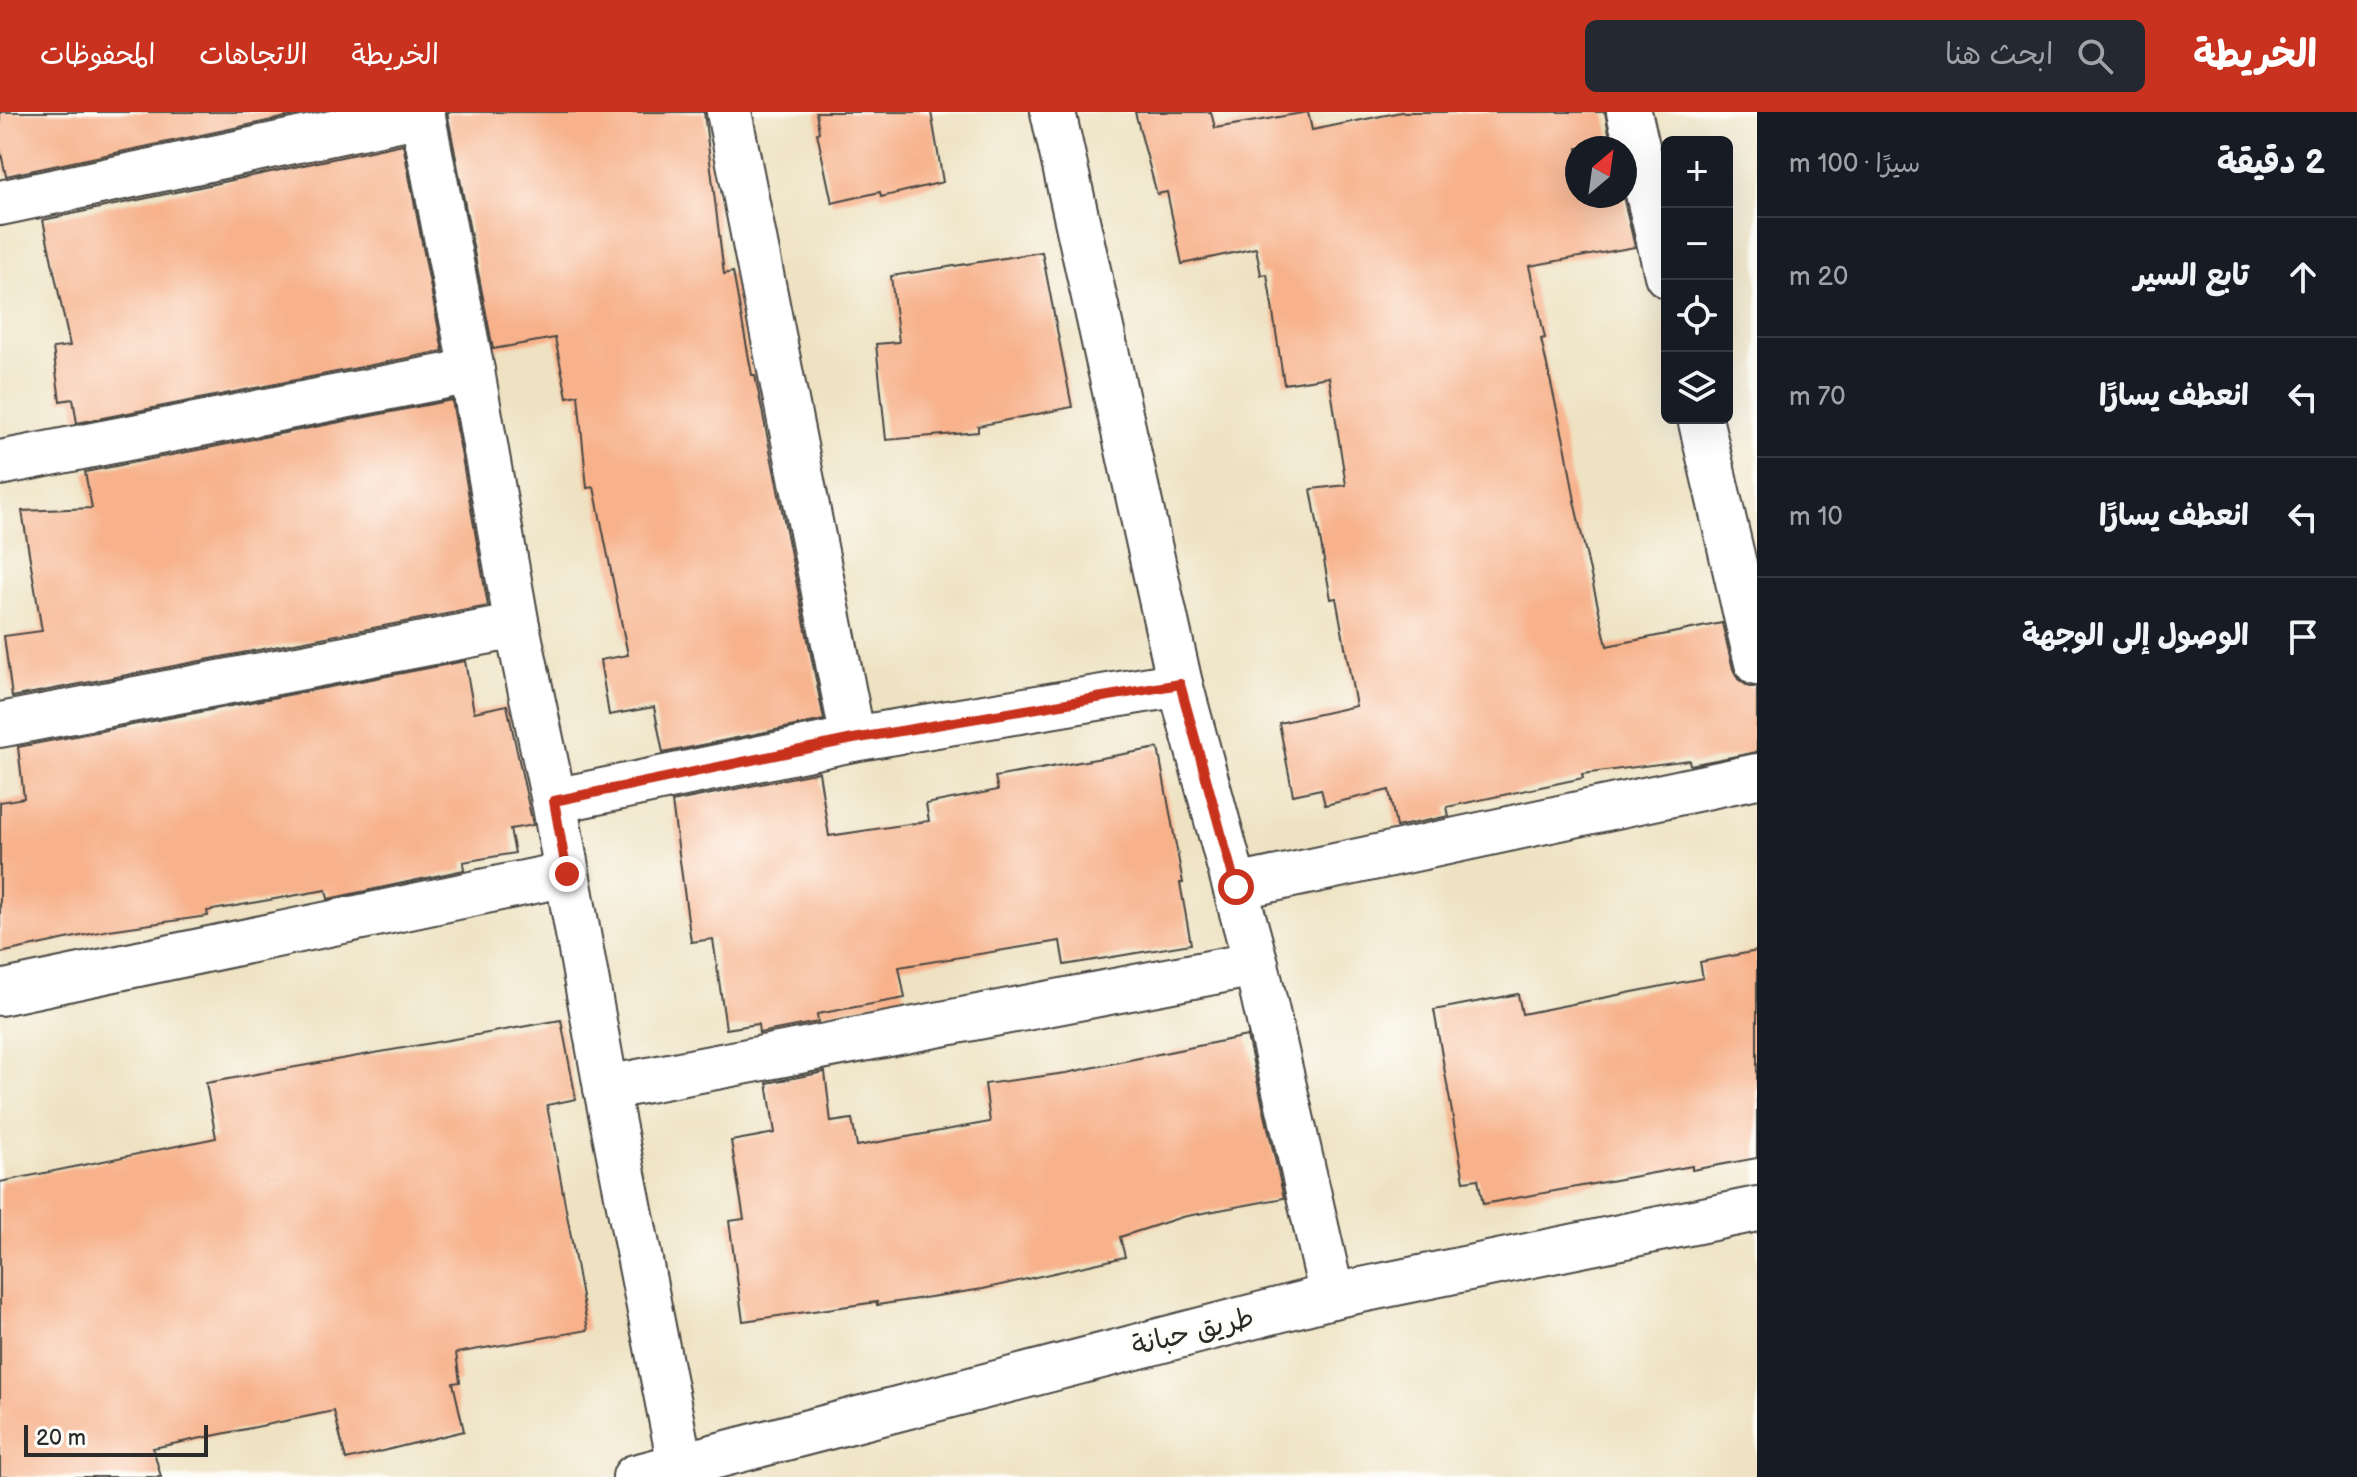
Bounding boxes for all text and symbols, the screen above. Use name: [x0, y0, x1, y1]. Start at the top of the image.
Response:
search box: [1585, 20, 2145, 92]
text: الخريطة: [2193, 33, 2317, 78]
icon: search: [2073, 34, 2117, 78]
text: ابحث هنا: [1945, 37, 2053, 73]
text: المحفوظات: [40, 39, 155, 72]
text: الاتجاهات: [199, 39, 307, 72]
text: الخريطة: [351, 39, 439, 72]
north arrow: [1565, 136, 1637, 208]
map controls: [1661, 136, 1733, 424]
button: +: [1661, 136, 1733, 208]
text: 2 دقيقة: [2217, 142, 2325, 183]
text: سيرًا · 100 m: [1789, 149, 1920, 180]
button: −: [1661, 208, 1733, 280]
icon: ahead: [2281, 255, 2325, 299]
text: تابع السير: [2134, 258, 2249, 294]
text: 20 m: [1789, 262, 1848, 293]
button: locate: [1661, 280, 1733, 352]
button: layers: [1661, 352, 1733, 424]
icon: left: [2281, 375, 2325, 419]
text: انعطف يسارًا: [2099, 378, 2249, 414]
text: 70 m: [1789, 382, 1846, 413]
icon: left: [2281, 495, 2325, 539]
text: انعطف يسارًا: [2099, 498, 2249, 534]
text: 10 m: [1789, 502, 1843, 533]
icon: arrive: [2281, 615, 2325, 659]
text: الوصول إلى الوجهة: [2022, 618, 2249, 654]
route end: [549, 856, 585, 892]
route start: [1218, 869, 1254, 905]
street label: طريق حبانة: [1129, 1301, 1257, 1363]
scale bar: [24, 1421, 208, 1457]
text: 20 m: [36, 1425, 86, 1452]

